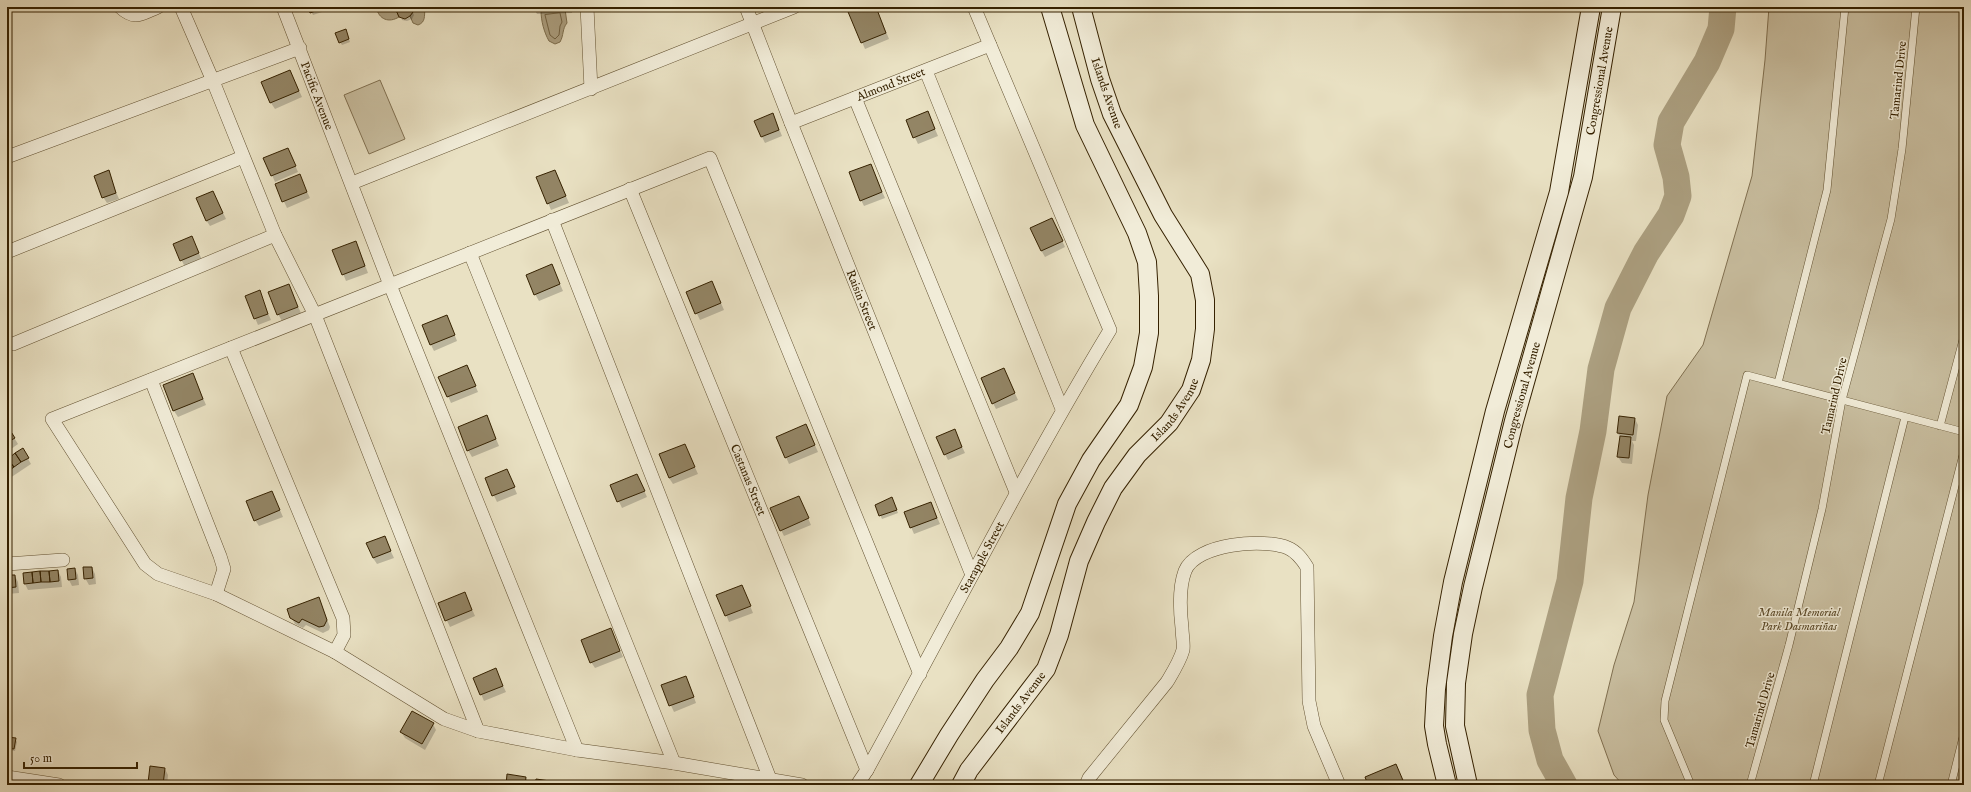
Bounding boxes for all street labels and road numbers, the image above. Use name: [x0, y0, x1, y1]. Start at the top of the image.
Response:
street label: Congressional Avenue: [1583, 25, 1617, 137]
street label: Tamarind Drive: [1887, 40, 1910, 120]
street label: Islands Avenue: [1087, 56, 1126, 131]
street label: Pacific Avenue: [297, 60, 337, 133]
street label: Almond Street: [853, 64, 927, 105]
street label: Raisin Street: [843, 268, 880, 333]
street label: Congressional Avenue: [1500, 340, 1544, 450]
street label: Tamarind Drive: [1818, 356, 1851, 436]
street label: Islands Avenue: [1148, 376, 1202, 445]
street label: Castanas Street: [727, 442, 769, 518]
street label: Starapple Street: [957, 519, 1008, 596]
street label: Islands Avenue: [992, 668, 1050, 737]
street label: Tamarind Drive: [1742, 670, 1779, 750]

